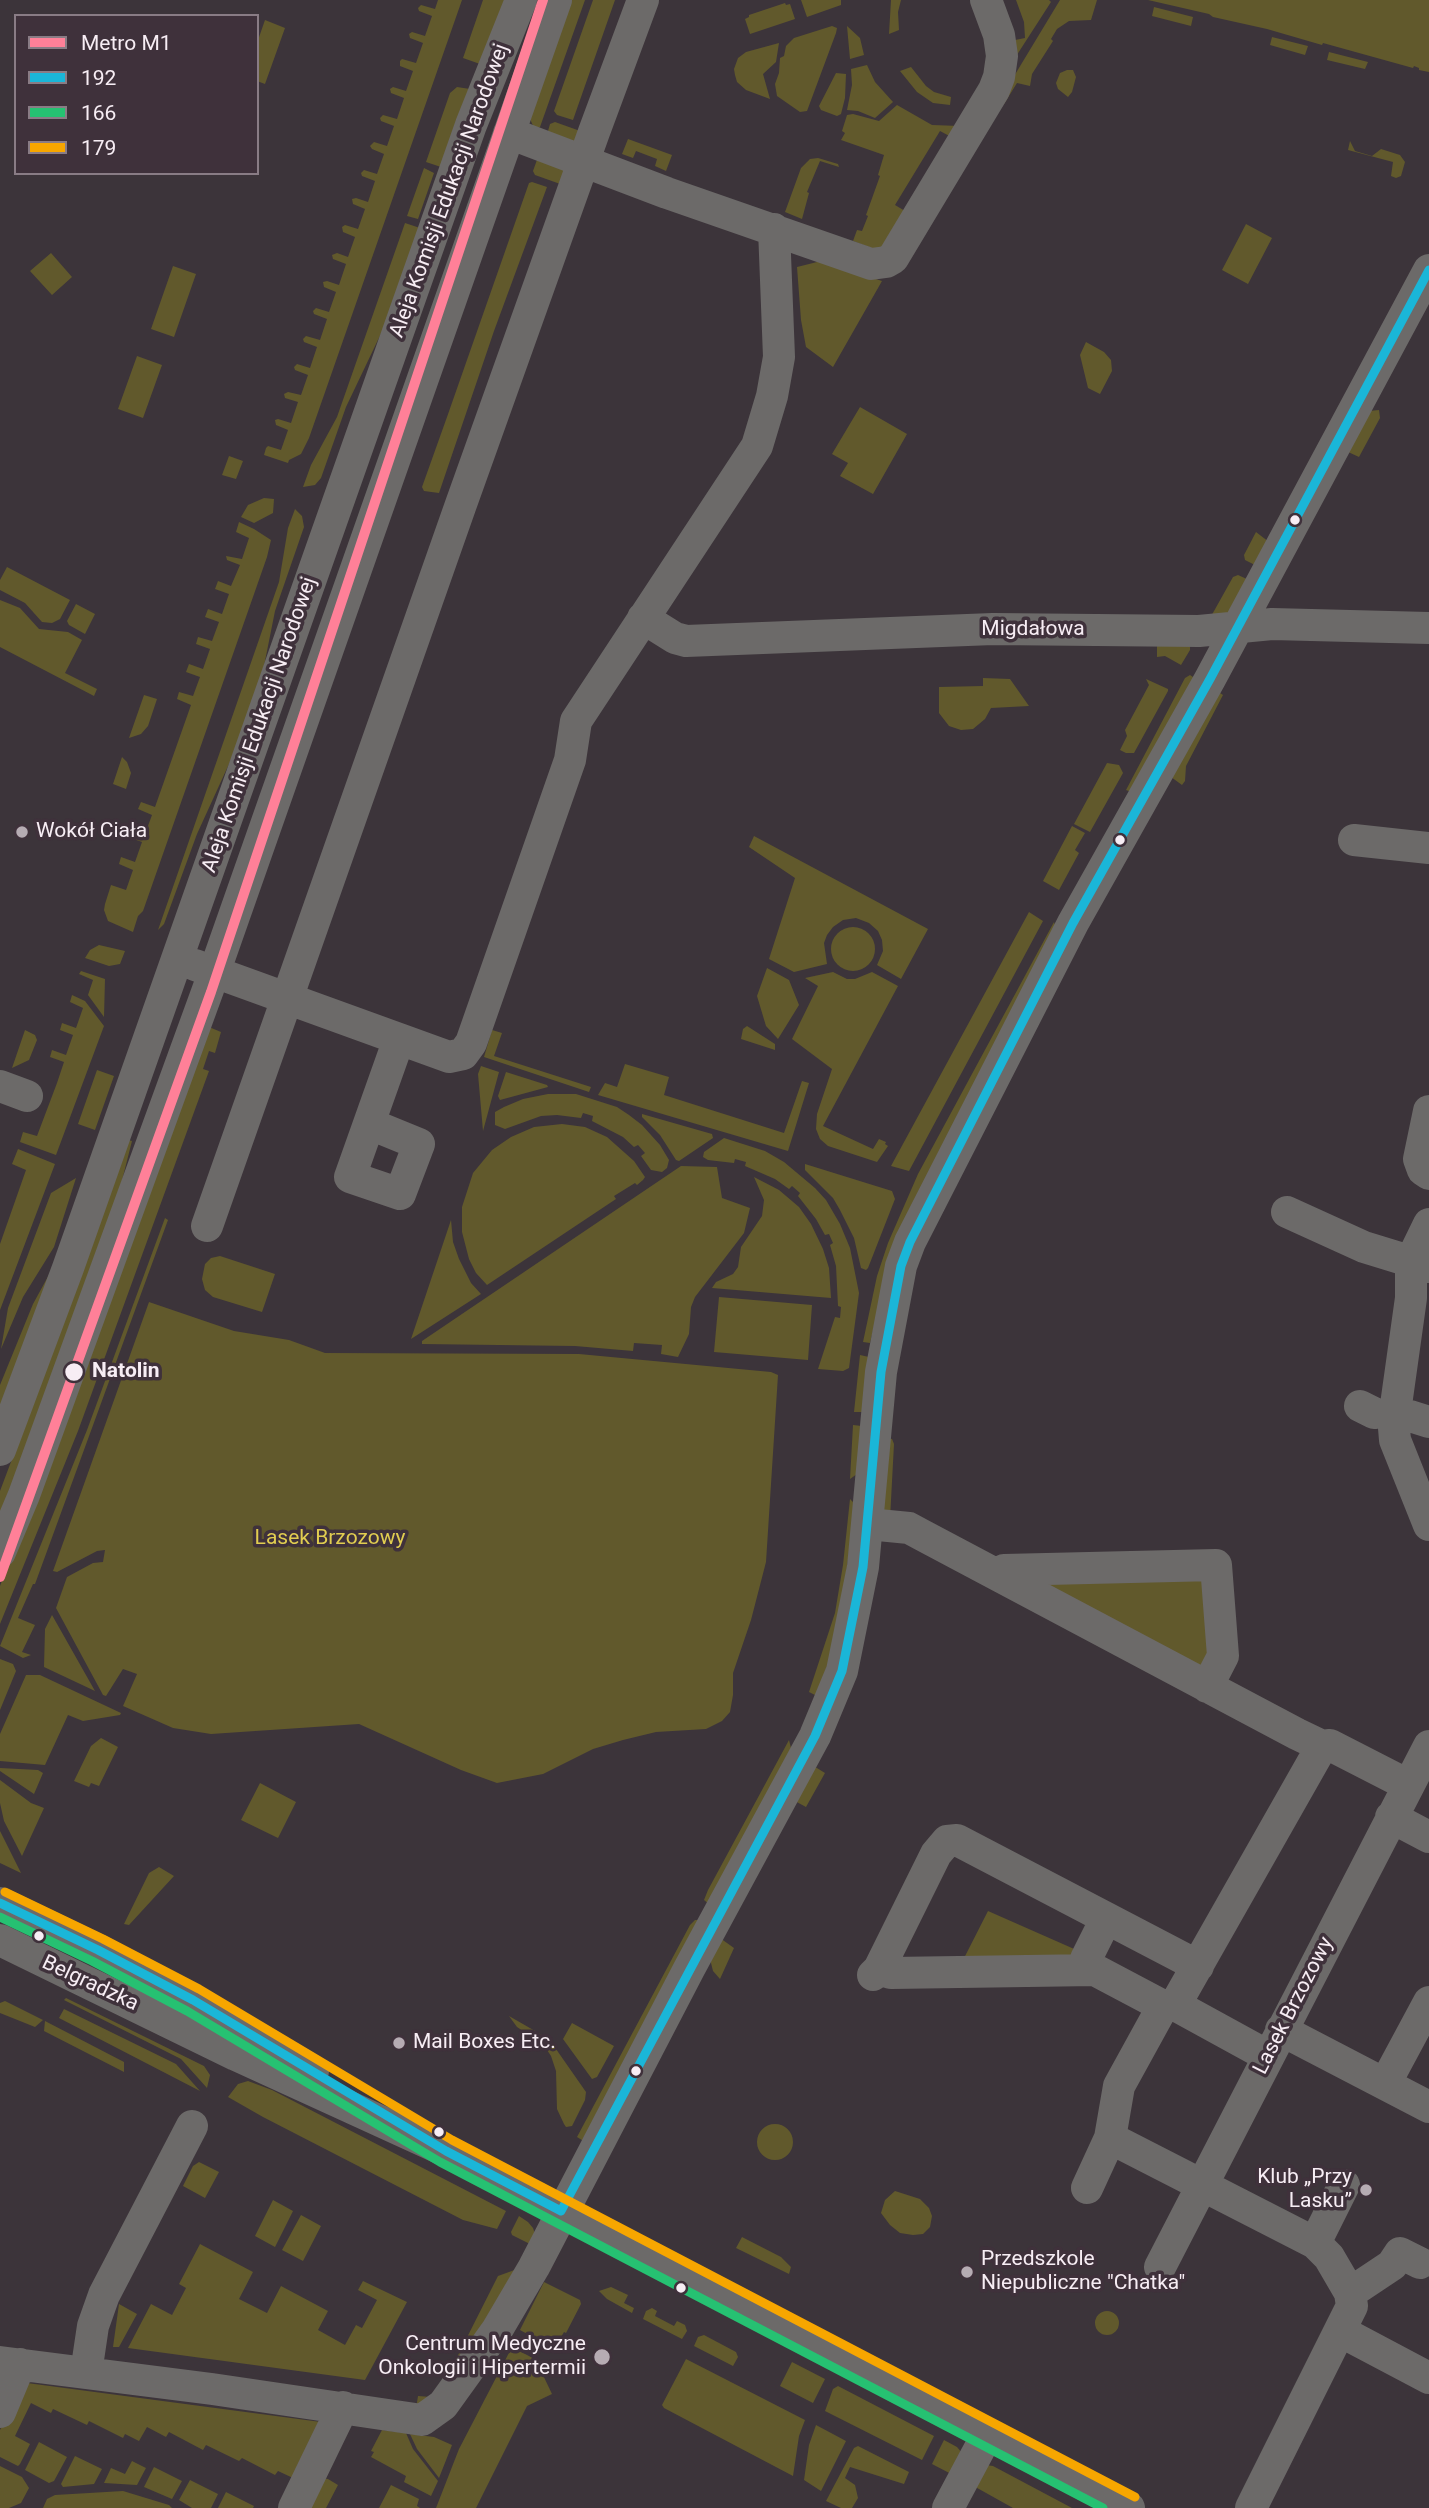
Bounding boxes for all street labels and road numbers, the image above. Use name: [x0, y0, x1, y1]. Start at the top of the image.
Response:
street label: Aleja Komisji Edukacji Narodowej: [385, 41, 515, 341]
street label: Aleja Komisji Edukacji Narodowej: [197, 574, 323, 876]
street label: Migdałowa: [981, 617, 1085, 643]
street label: Lasek Brzozowy: [1249, 1933, 1339, 2079]
street label: Belgradzka: [38, 1951, 142, 2017]

